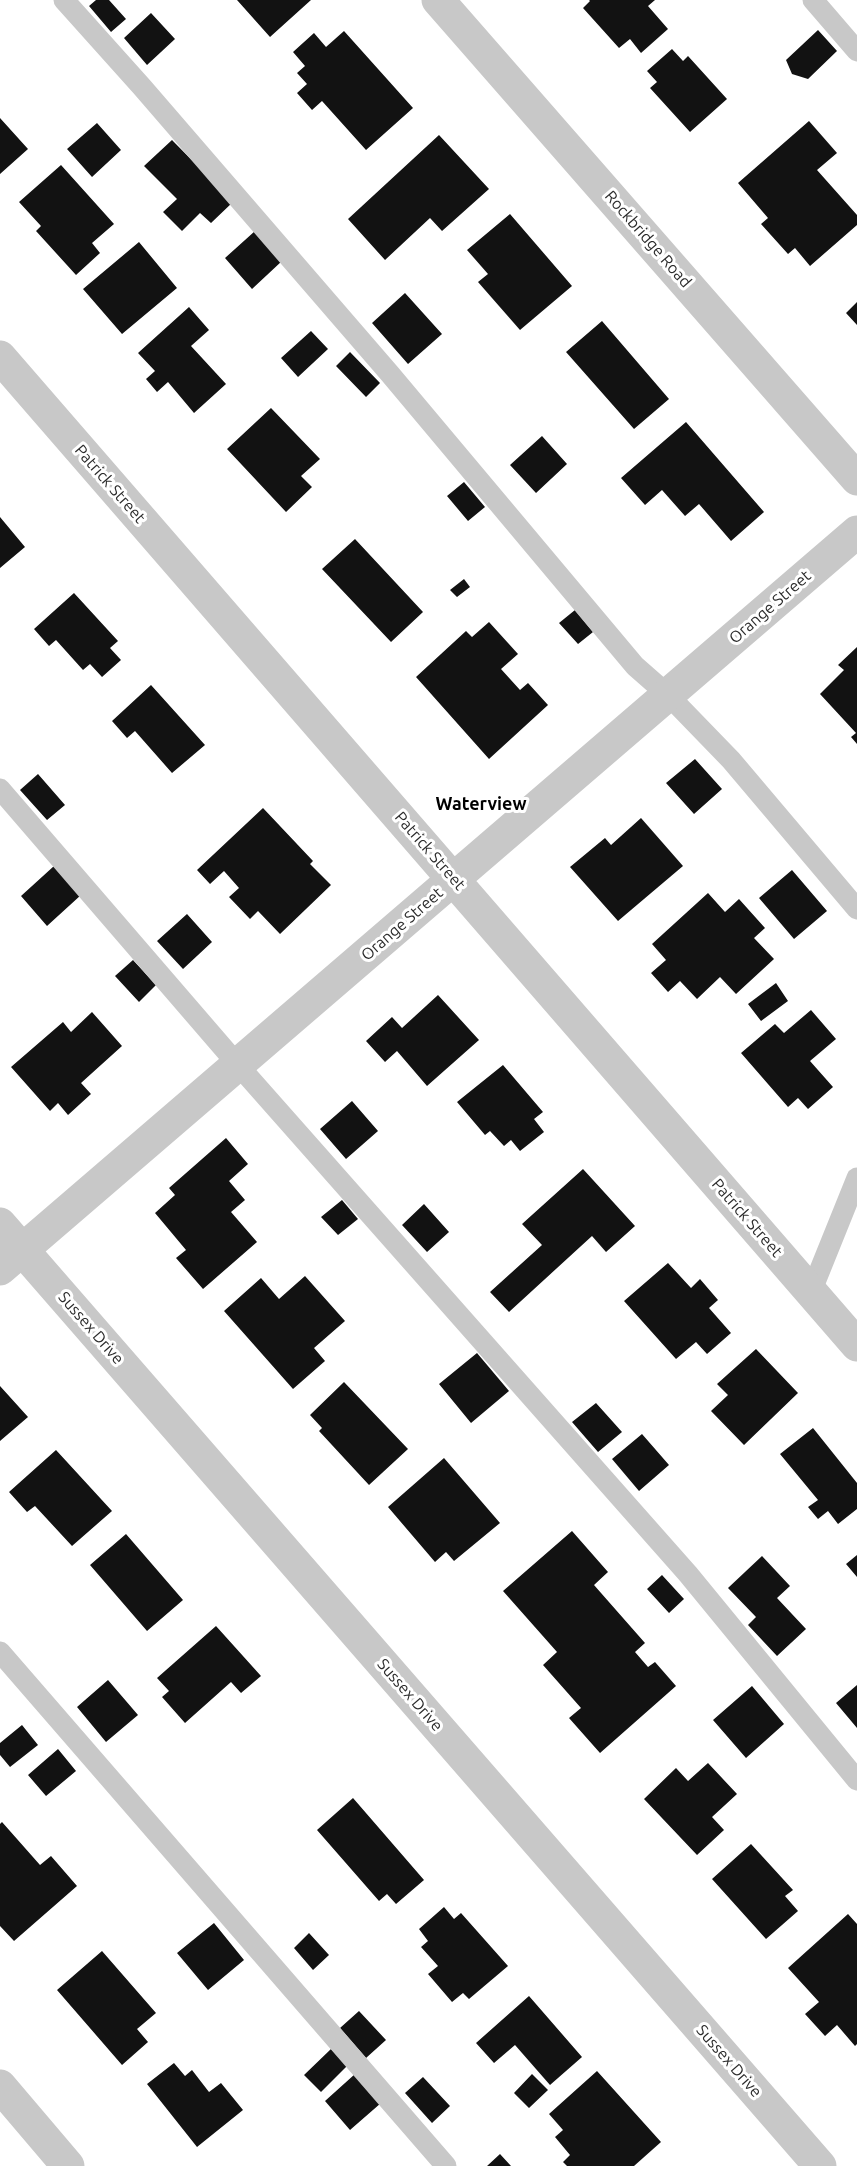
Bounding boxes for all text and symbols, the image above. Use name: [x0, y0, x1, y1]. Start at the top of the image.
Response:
street label: Rockbridge Road: [601, 187, 695, 291]
street label: Patrick Street: [71, 441, 149, 527]
street label: Orange Street: [725, 566, 815, 648]
district label: Waterview: [435, 793, 527, 815]
street label: Patrick Street: [391, 808, 469, 894]
street label: Orange Street: [357, 883, 447, 965]
street label: Patrick Street: [708, 1175, 786, 1261]
street label: Sussex Drive: [54, 1288, 128, 1368]
street label: Sussex Drive: [373, 1655, 447, 1735]
street label: Sussex Drive: [692, 2021, 766, 2101]

